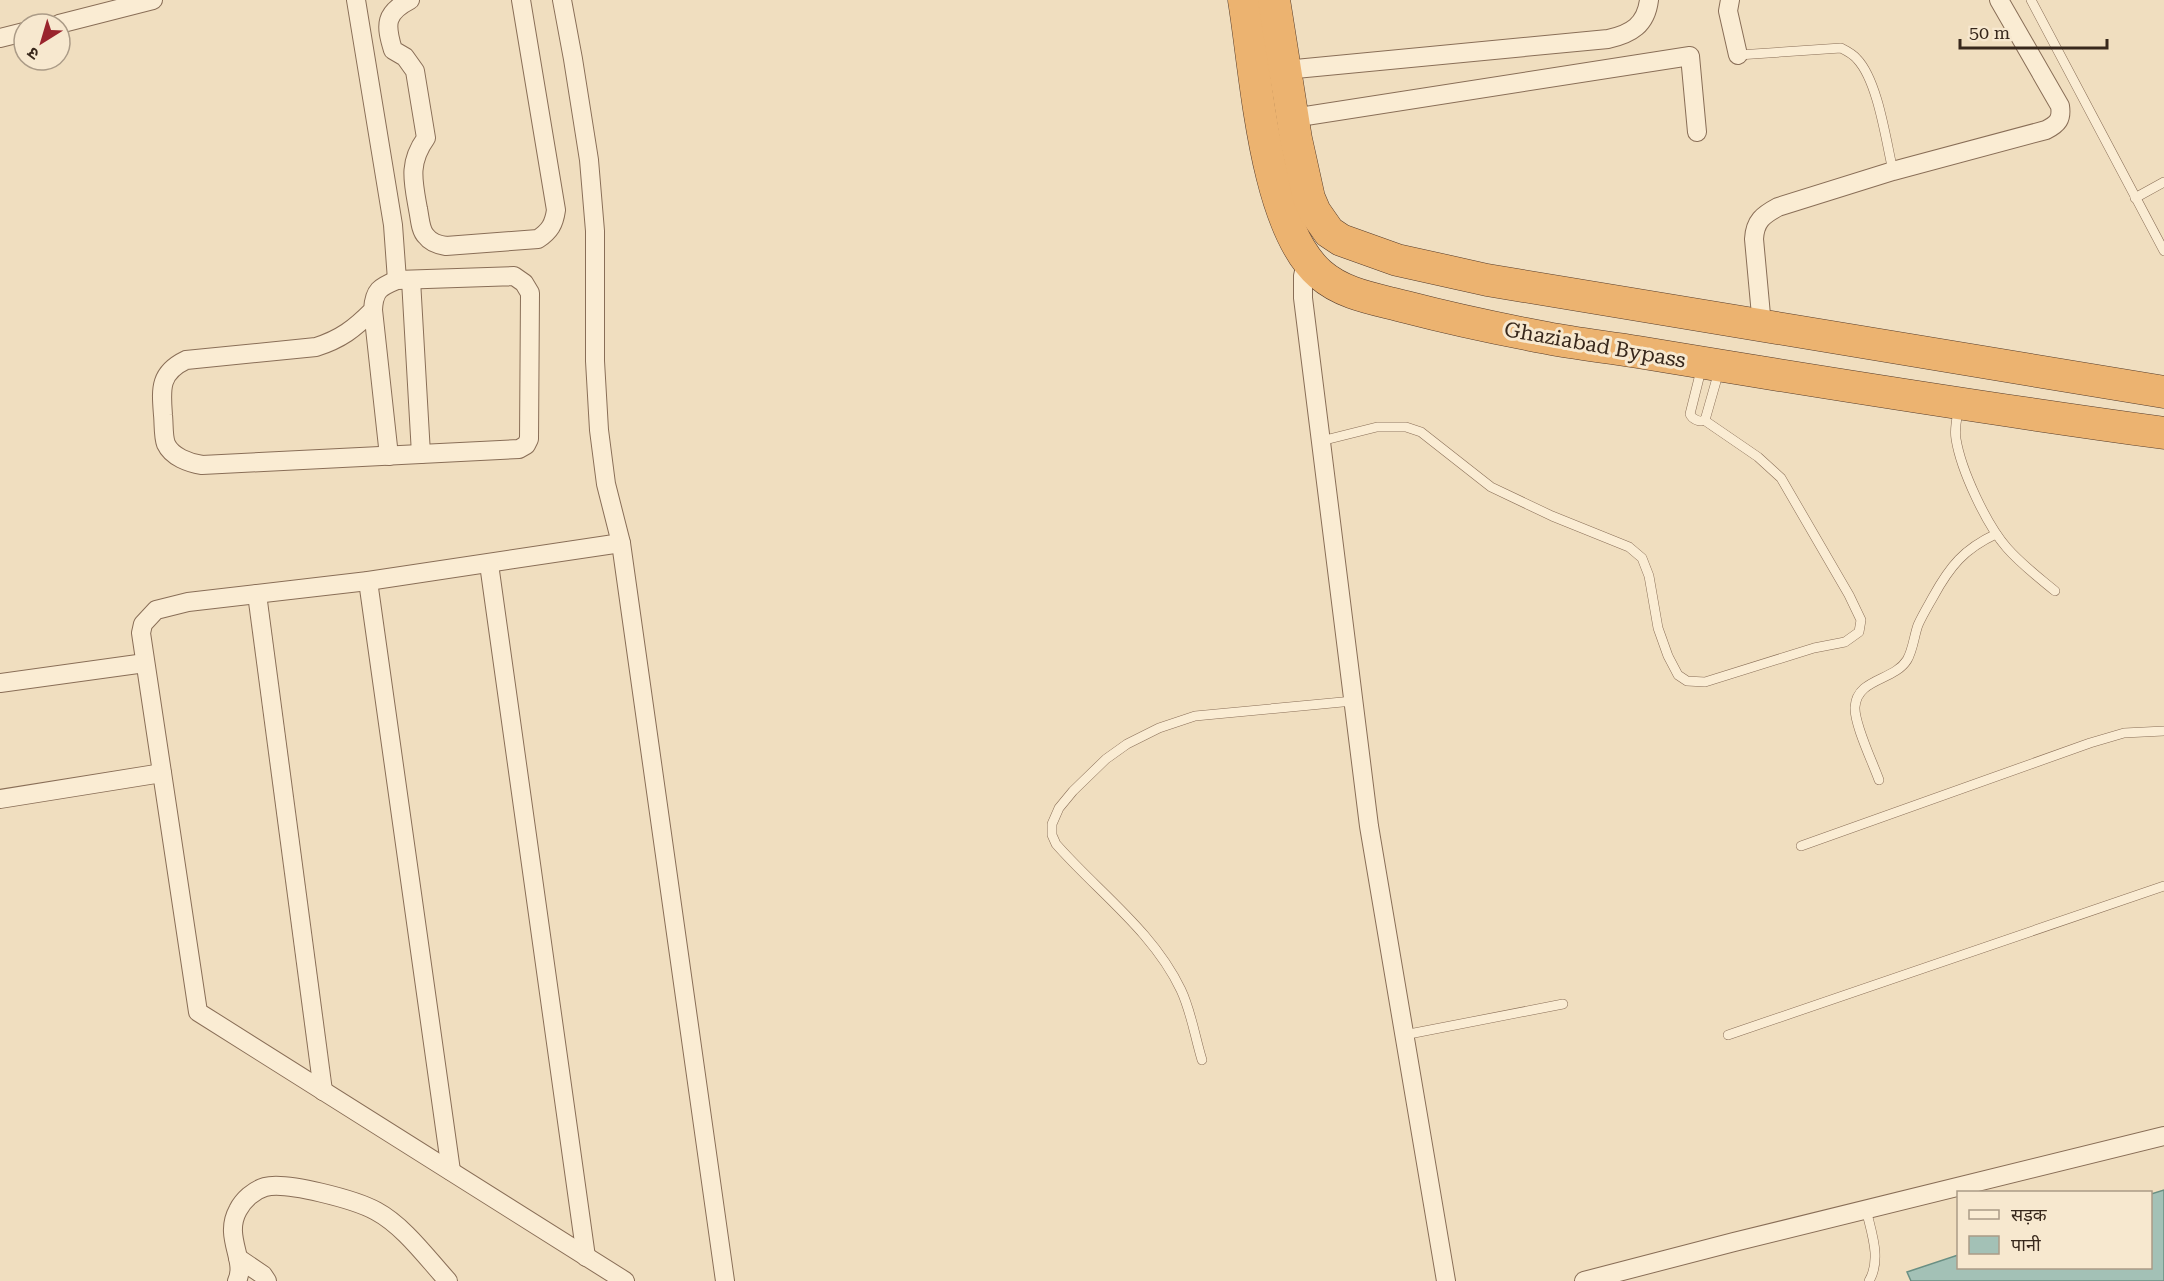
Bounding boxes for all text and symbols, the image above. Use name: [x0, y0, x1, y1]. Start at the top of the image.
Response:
north arrow: [12, 12, 72, 72]
scale bar: [1960, 12, 2107, 50]
text: 50 m: [1969, 22, 2010, 43]
text: उ: [23, 43, 43, 64]
street label: Ghaziabad Bypass: [1502, 317, 1688, 373]
legend: [1957, 1191, 2152, 1269]
text: सड़क: [2011, 1204, 2048, 1225]
text: पानी: [2011, 1234, 2041, 1255]

